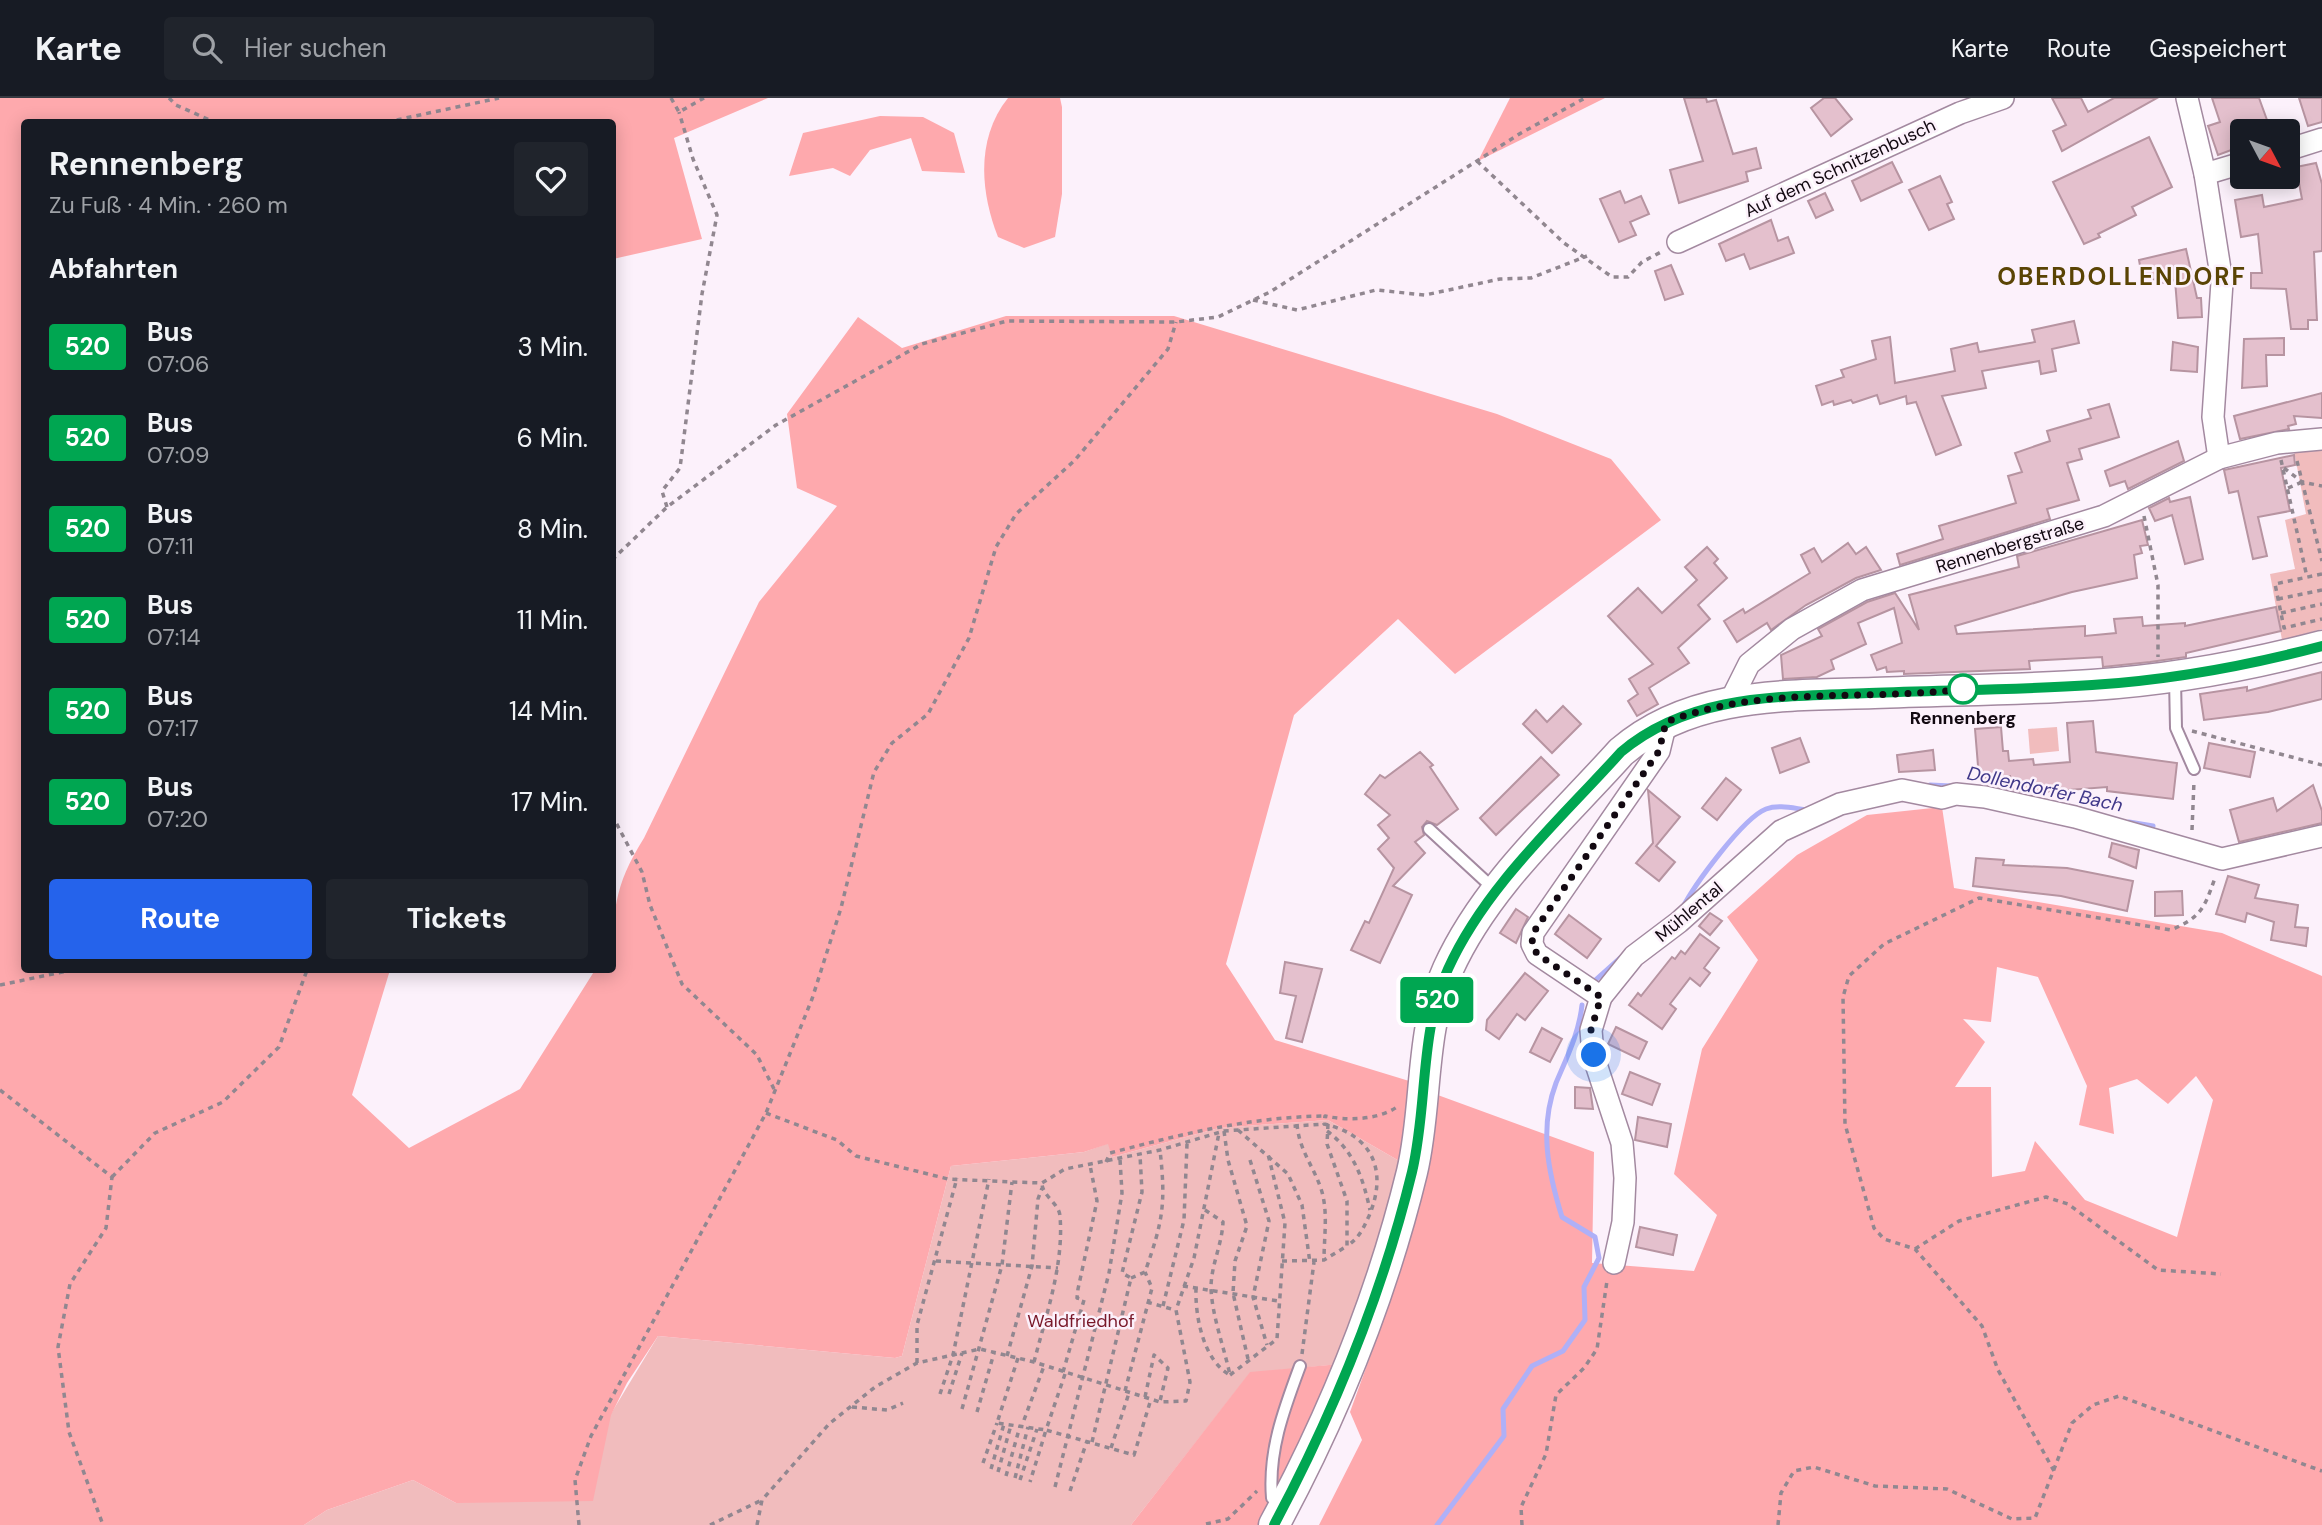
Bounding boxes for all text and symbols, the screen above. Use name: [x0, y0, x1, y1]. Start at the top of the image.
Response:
search box: [164, 17, 654, 80]
text: Karte: [35, 27, 122, 70]
icon: search: [188, 29, 226, 67]
text: Hier suchen: [244, 31, 387, 65]
text: Karte: [1951, 33, 2009, 64]
text: Route: [2047, 33, 2111, 64]
text: Gespeichert: [2149, 33, 2287, 64]
street label: Auf dem Schnitzenbusch: [1741, 113, 1939, 223]
north arrow: [2230, 119, 2300, 189]
map controls: [2230, 119, 2300, 189]
text: Rennenberg: [49, 142, 244, 185]
button: heart: [514, 142, 588, 216]
text: Zu Fuß · 4 Min. · 260 m: [49, 190, 288, 220]
text: Abfahrten: [49, 252, 178, 286]
district label: OBERDOLLENDORF: [1997, 261, 2247, 292]
text: Bus: [147, 315, 193, 349]
text: 3 Min.: [518, 330, 588, 364]
text: 520: [65, 331, 110, 362]
text: 07:06: [147, 349, 210, 379]
text: Bus: [147, 406, 193, 440]
text: 6 Min.: [517, 421, 588, 455]
text: 520: [65, 422, 110, 453]
text: 07:09: [147, 440, 210, 470]
text: Bus: [147, 497, 193, 531]
street label: Rennenbergstraße: [1933, 511, 2087, 579]
text: 8 Min.: [517, 512, 588, 546]
text: 520: [65, 513, 110, 544]
text: 07:11: [147, 531, 194, 561]
text: Bus: [147, 588, 193, 622]
text: 11 Min.: [517, 603, 588, 637]
text: 520: [65, 604, 110, 635]
text: 07:14: [147, 622, 200, 652]
marker: Rennenberg: [1948, 674, 1978, 704]
text: Bus: [147, 679, 193, 713]
text: 14 Min.: [509, 694, 588, 728]
text: 520: [65, 695, 110, 726]
place label: Rennenberg: [1910, 706, 2016, 730]
text: 07:17: [147, 713, 199, 743]
water label: Dollendorfer Bach: [1965, 760, 2125, 818]
text: Bus: [147, 770, 193, 804]
text: 17 Min.: [511, 785, 588, 819]
text: 520: [65, 786, 110, 817]
text: 07:20: [147, 804, 208, 834]
street label: Mühlental: [1650, 877, 1728, 947]
button: Route: [49, 879, 312, 959]
button: Tickets: [326, 879, 588, 959]
line badge: 520: [1397, 977, 1477, 1023]
text: 520: [1414, 984, 1460, 1015]
your location: [1576, 1037, 1611, 1072]
park label: Waldfriedhof: [1027, 1309, 1135, 1333]

